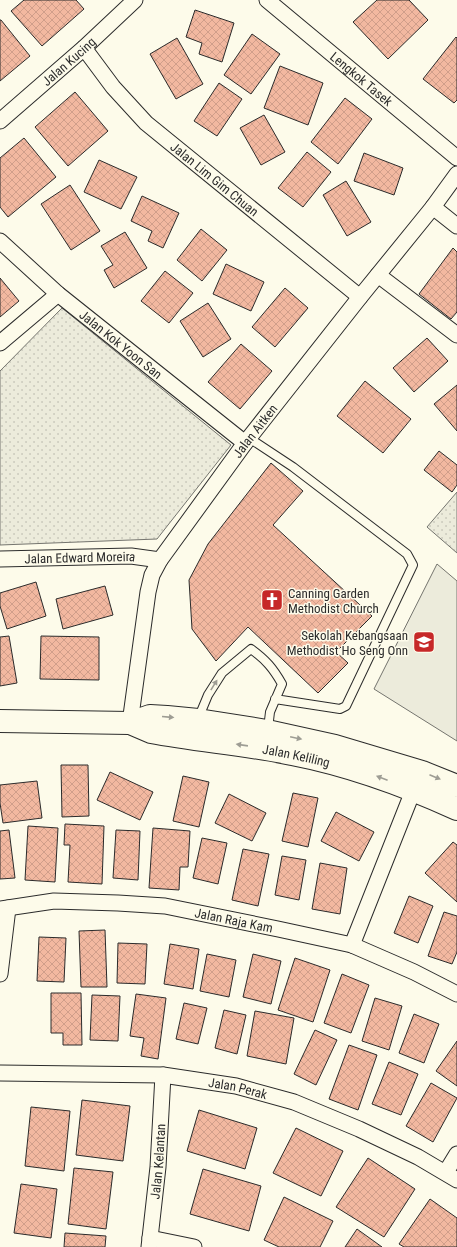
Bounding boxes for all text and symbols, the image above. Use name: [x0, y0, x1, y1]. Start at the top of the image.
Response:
street label: Jalan Kucing: [39, 34, 98, 89]
street label: Lengkok Tasek: [327, 49, 396, 109]
street label: Jalan Lim Gim Chuan: [168, 139, 262, 219]
street label: Jalan Kok Yoon San: [77, 307, 165, 382]
street label: Jalan Aitken: [229, 401, 280, 460]
street label: Jalan Edward Moreira: [24, 548, 136, 566]
place label: Canning Garden Methodist Church: [288, 586, 379, 616]
church icon: Canning Garden Methodist Church: [259, 587, 285, 613]
place label: Sekolah Kebangsaan Methodist Ho Seng Onn: [287, 628, 408, 658]
school or university icon: Sekolah Kebangsaan Methodist Ho Seng Onn: [411, 629, 437, 655]
one-way arrow: [211, 679, 218, 691]
one-way arrow: [162, 714, 174, 721]
one-way arrow: [290, 735, 302, 741]
street label: Jalan Keliling: [261, 741, 332, 770]
one-way arrow: [236, 742, 248, 748]
one-way arrow: [429, 774, 440, 780]
one-way arrow: [375, 775, 387, 781]
street label: Jalan Raja Kam: [193, 905, 274, 935]
street label: Jalan Perak: [207, 1074, 269, 1102]
street label: Jalan Kelantan: [147, 1123, 168, 1200]

